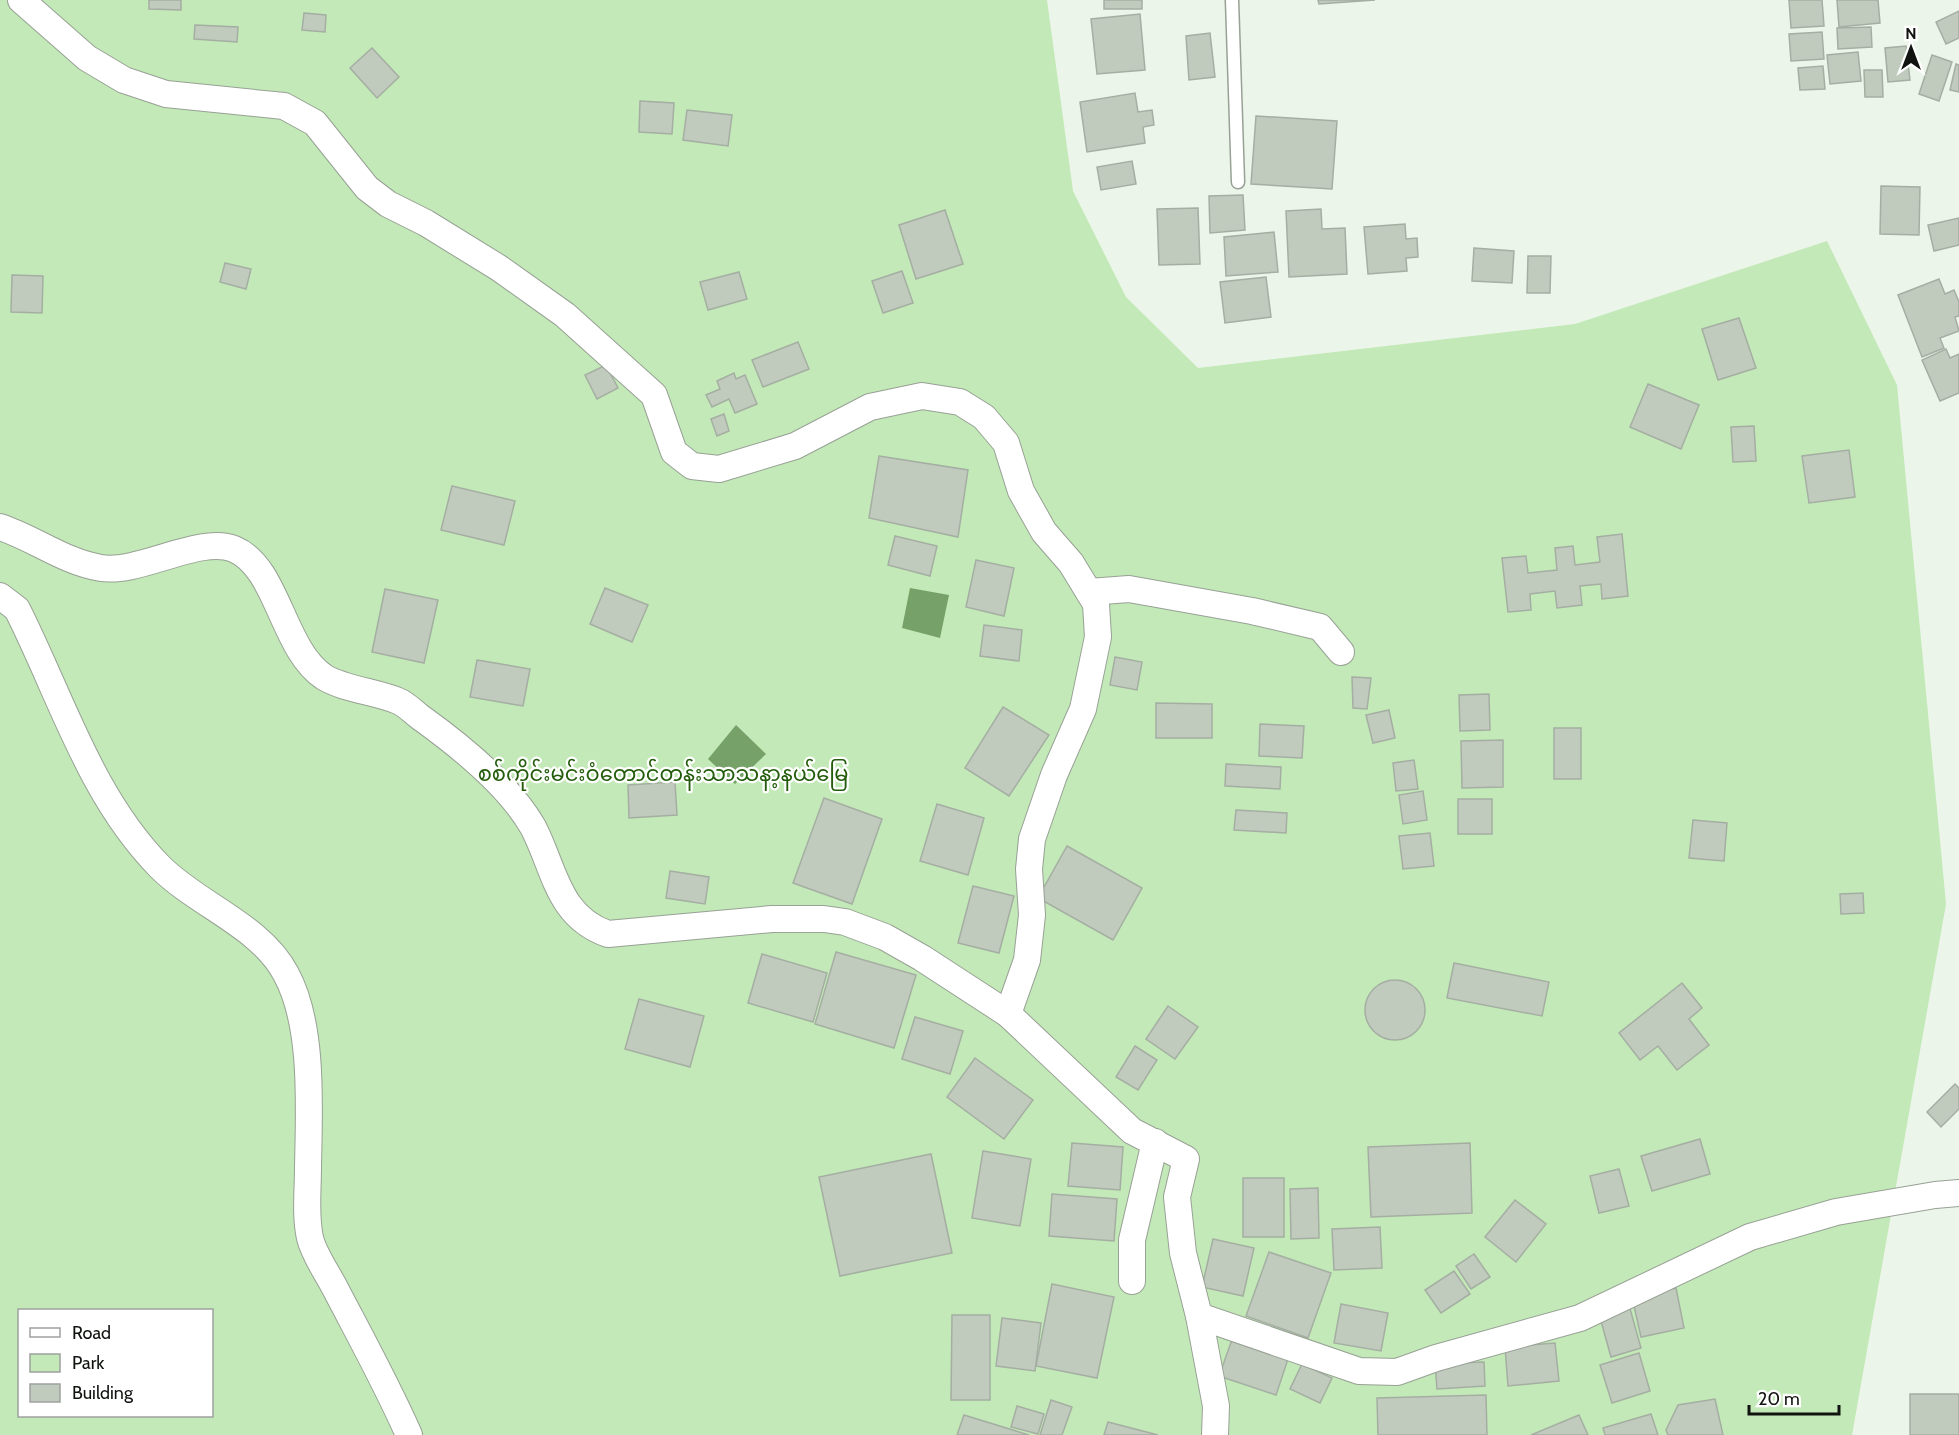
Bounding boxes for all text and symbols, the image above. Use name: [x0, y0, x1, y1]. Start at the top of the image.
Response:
north arrow: [1881, 18, 1941, 78]
text: N: [1905, 24, 1917, 43]
park label: စစ်ကိုင်းမင်းဝံတောင်တန်းသာသနာ့နယ်မြေ: [478, 758, 848, 791]
legend: [18, 1309, 213, 1417]
text: Road: [72, 1322, 111, 1344]
text: Park: [72, 1352, 105, 1374]
scale bar: [1749, 1378, 1839, 1416]
text: Building: [72, 1382, 134, 1404]
text: 20 m: [1758, 1388, 1800, 1410]

